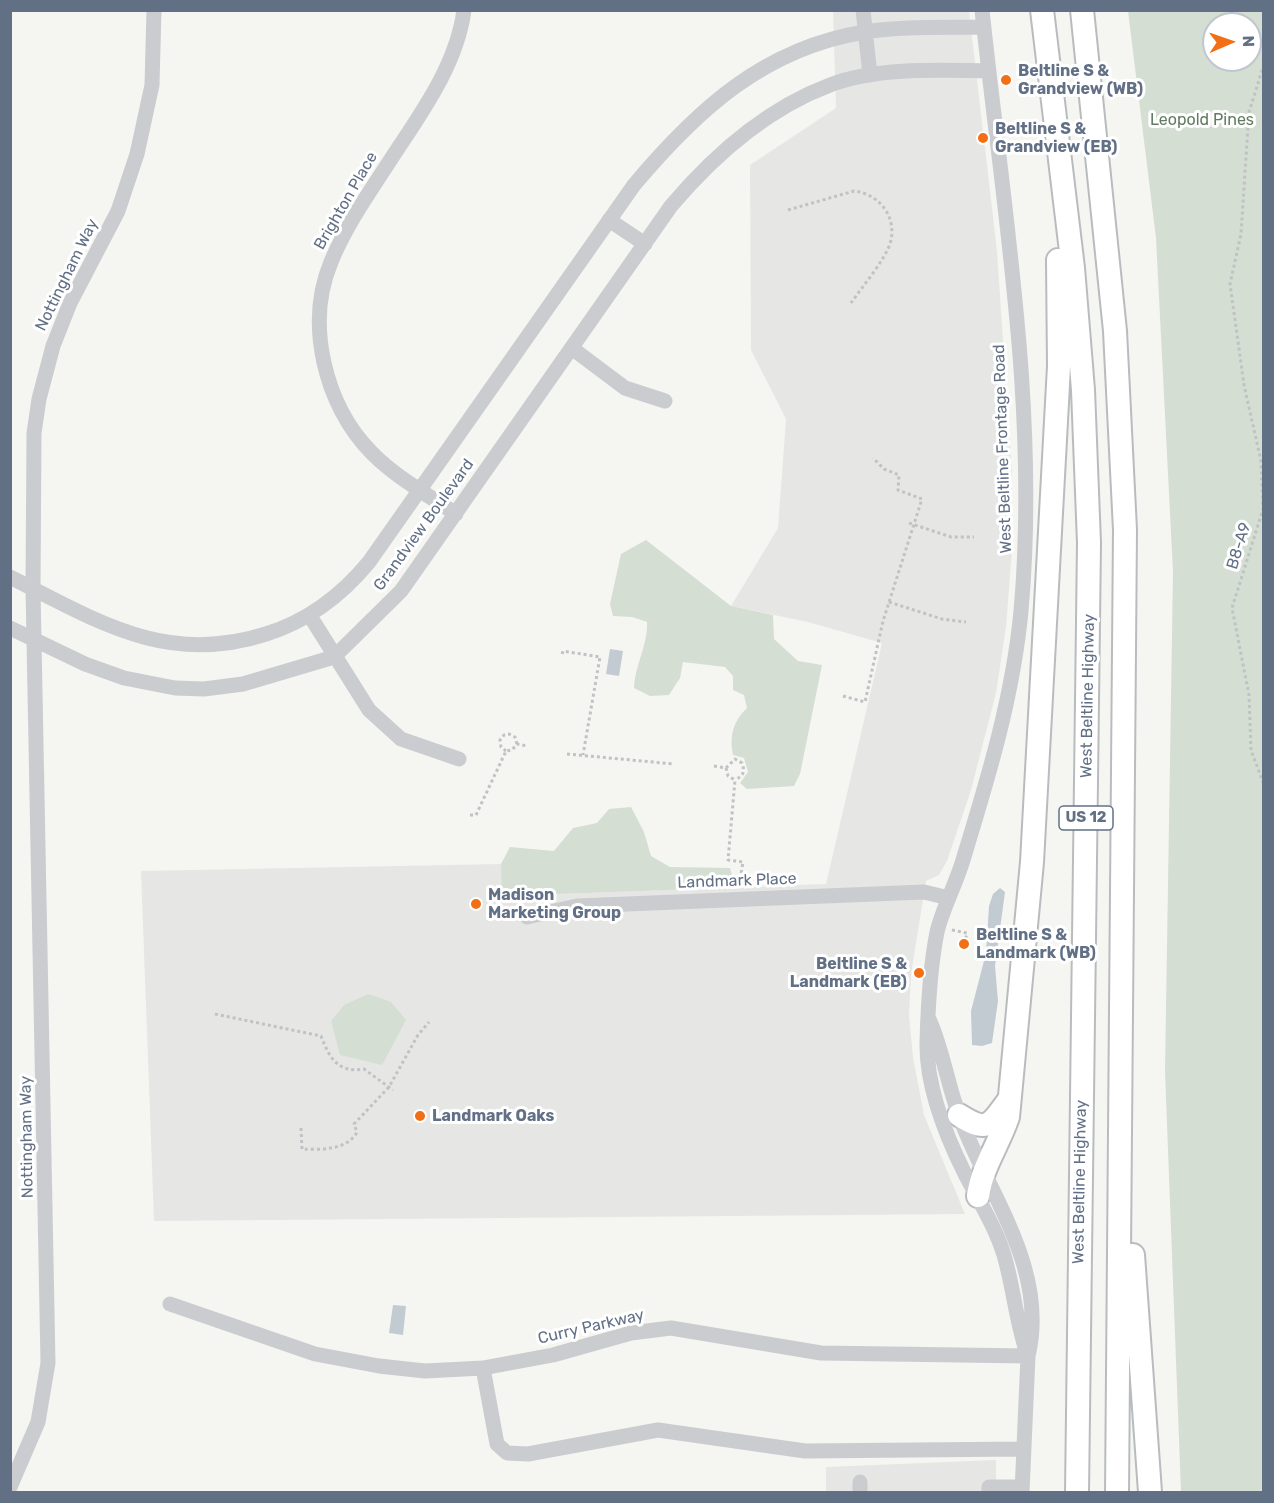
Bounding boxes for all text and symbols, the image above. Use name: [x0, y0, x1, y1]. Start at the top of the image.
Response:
north arrow: [1202, 12, 1262, 72]
text: N: [1239, 35, 1258, 48]
place label: Beltline S & Grandview (WB): [1018, 61, 1143, 99]
marker: Beltline S & Grandview (WB): [999, 73, 1013, 87]
park label: Leopold Pines: [1150, 110, 1254, 130]
place label: Beltline S & Grandview (EB): [995, 119, 1117, 157]
marker: Beltline S & Grandview (EB): [976, 131, 990, 145]
street label: Brighton Place: [310, 149, 382, 253]
street label: Nottingham Way: [32, 216, 102, 334]
street label: West Beltline Frontage Road: [990, 344, 1016, 554]
street label: Grandview Boulevard: [370, 455, 478, 595]
street label: B8-A9: [1223, 520, 1255, 572]
street label: West Beltline Highway: [1077, 614, 1099, 778]
road number: US 12: [1059, 806, 1113, 830]
street label: Landmark Place: [677, 869, 797, 893]
place label: Madison Marketing Group: [488, 885, 621, 923]
marker: Madison Marketing Group: [469, 897, 483, 911]
place label: Beltline S & Landmark (WB): [976, 925, 1096, 963]
marker: Beltline S & Landmark (WB): [957, 937, 971, 951]
place label: Beltline S & Landmark (EB): [790, 954, 907, 992]
marker: Beltline S & Landmark (EB): [912, 966, 926, 980]
street label: Nottingham Way: [16, 1076, 38, 1198]
street label: West Beltline Highway: [1069, 1100, 1091, 1264]
place label: Landmark Oaks: [432, 1106, 554, 1126]
marker: Landmark Oaks: [413, 1109, 427, 1123]
street label: Curry Parkway: [536, 1305, 646, 1349]

